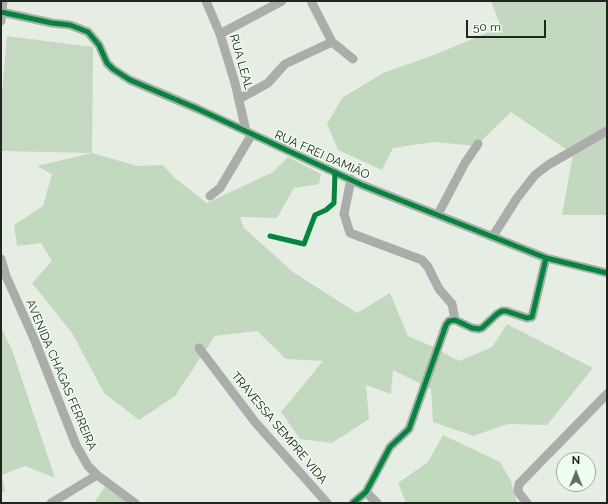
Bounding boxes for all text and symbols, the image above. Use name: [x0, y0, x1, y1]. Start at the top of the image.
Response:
scale bar: [468, 12, 548, 38]
text: 50 m: [473, 20, 501, 34]
street label: RUA LEAL: [226, 33, 256, 91]
street label: RUA FREI DAMIÃO: [272, 128, 372, 182]
street label: AVENIDA CHAGAS FERREIRA: [23, 297, 99, 453]
street label: TRAVESSA SEMPRE VIDA: [228, 369, 330, 487]
north arrow: [556, 452, 596, 492]
text: N: [572, 454, 580, 467]

